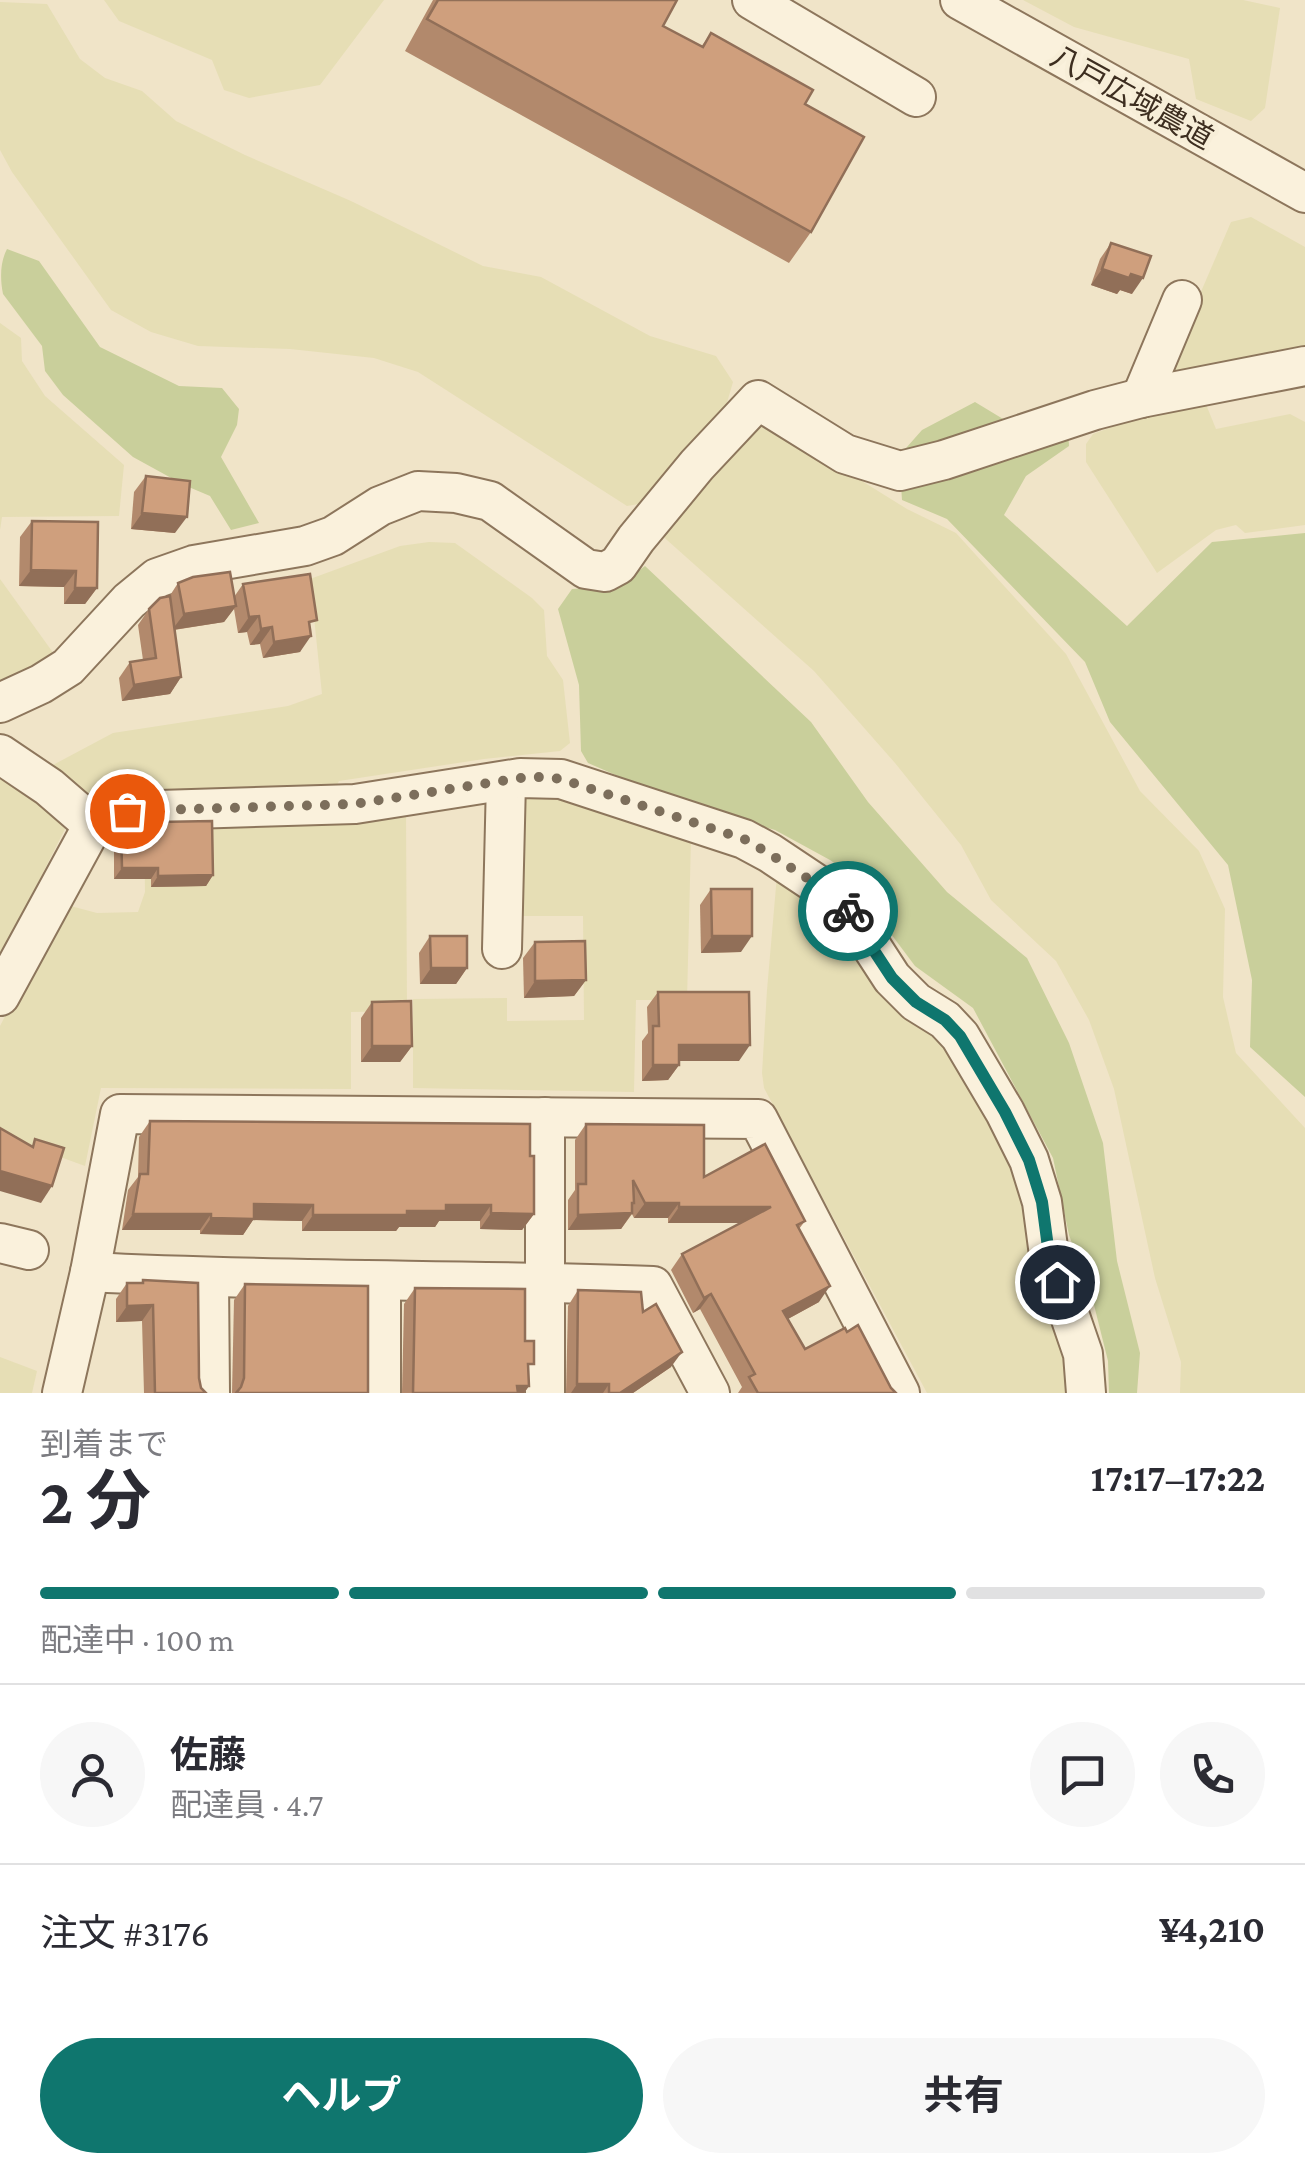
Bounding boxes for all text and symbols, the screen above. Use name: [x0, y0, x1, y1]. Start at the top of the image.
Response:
street label: 八戸広域農道: [1045, 39, 1219, 155]
pin: [85, 769, 170, 854]
icon: bag: [100, 784, 155, 839]
courier: [798, 861, 898, 961]
icon: bike: [821, 884, 876, 939]
pin: [1015, 1240, 1100, 1325]
icon: home: [1030, 1255, 1085, 1310]
text: 到着まで: [40, 1426, 168, 1462]
text: 17:17–17:22: [1091, 1457, 1265, 1499]
text: 2 分: [40, 1465, 151, 1537]
text: 配達中 · 100 m: [40, 1622, 234, 1658]
button: person: [40, 1722, 145, 1827]
button: chat: [1030, 1722, 1135, 1827]
button: phone: [1160, 1722, 1265, 1827]
text: 佐藤: [170, 1734, 246, 1776]
text: 配達員 · 4.7: [170, 1787, 323, 1823]
text: ¥4,210: [1159, 1908, 1265, 1950]
text: 注文 #3176: [40, 1912, 210, 1954]
button: ヘルプ: [40, 2038, 643, 2153]
button: 共有: [663, 2038, 1265, 2153]

